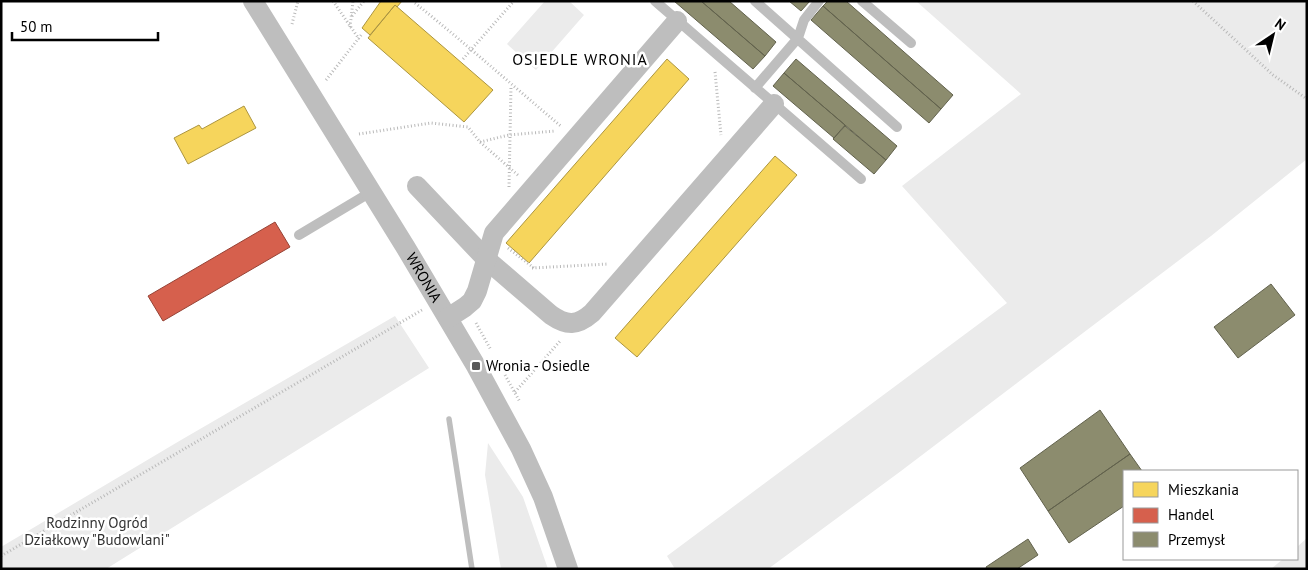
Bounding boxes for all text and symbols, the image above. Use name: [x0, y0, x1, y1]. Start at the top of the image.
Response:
scale bar: [12, 10, 159, 42]
north arrow: [1248, 10, 1298, 60]
text: N: [1272, 14, 1289, 34]
text: 50 m: [20, 17, 53, 36]
district label: OSIEDLE WRONIA: [512, 49, 648, 69]
street label: WRONIA: [402, 249, 446, 306]
place label: Wronia - Osiedle: [486, 356, 590, 375]
marker: Wronia - Osiedle: [470, 360, 482, 372]
legend: [1123, 470, 1298, 560]
text: Mieszkania: [1168, 480, 1239, 499]
text: Handel: [1168, 505, 1214, 524]
park label: Rodzinny Ogród Działkowy "Budowlani": [24, 513, 170, 549]
text: Przemysł: [1168, 530, 1226, 549]

